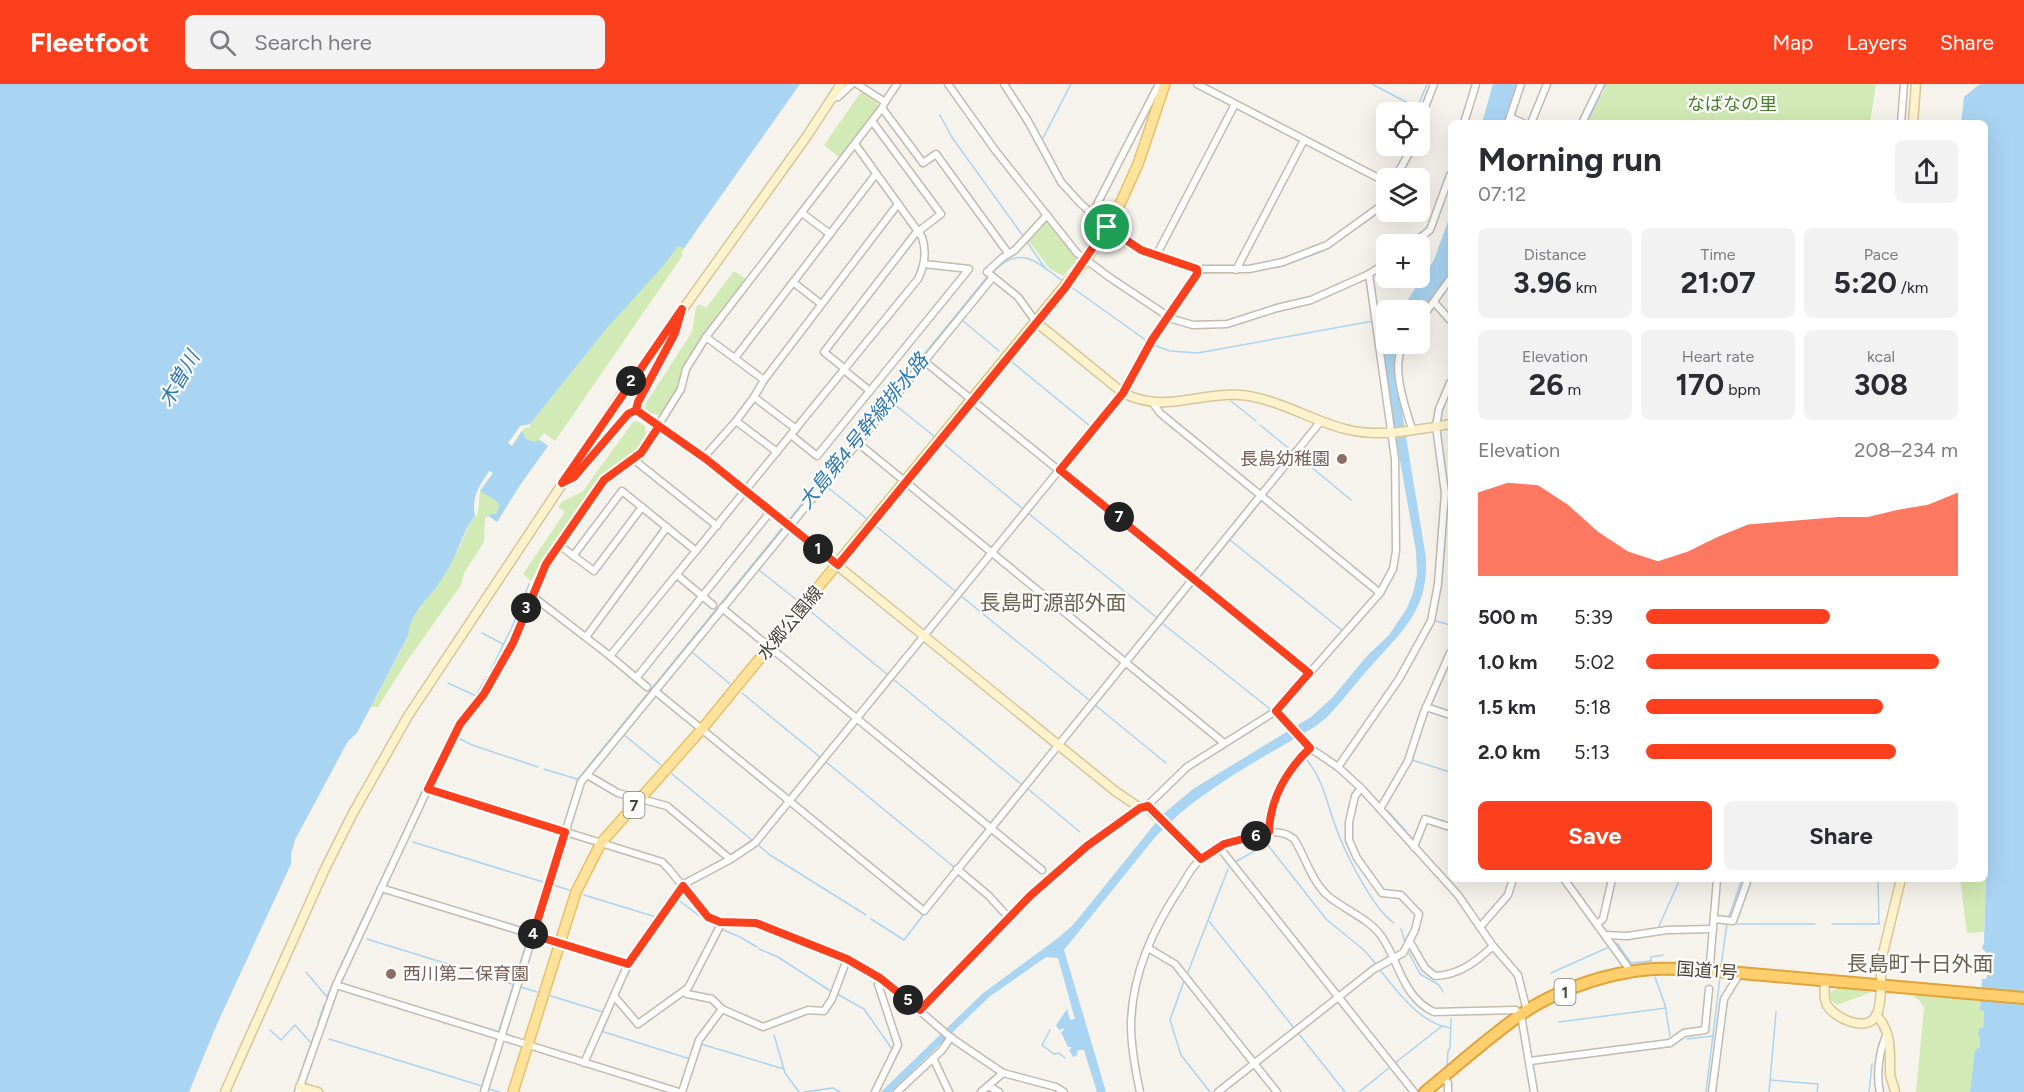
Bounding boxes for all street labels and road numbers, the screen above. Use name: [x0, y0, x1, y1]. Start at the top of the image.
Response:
street label: 水郷公園線: [753, 581, 827, 665]
road number: 7: [624, 792, 644, 818]
street label: 国道1号: [1676, 958, 1738, 984]
road number: 1: [1554, 979, 1576, 1005]

